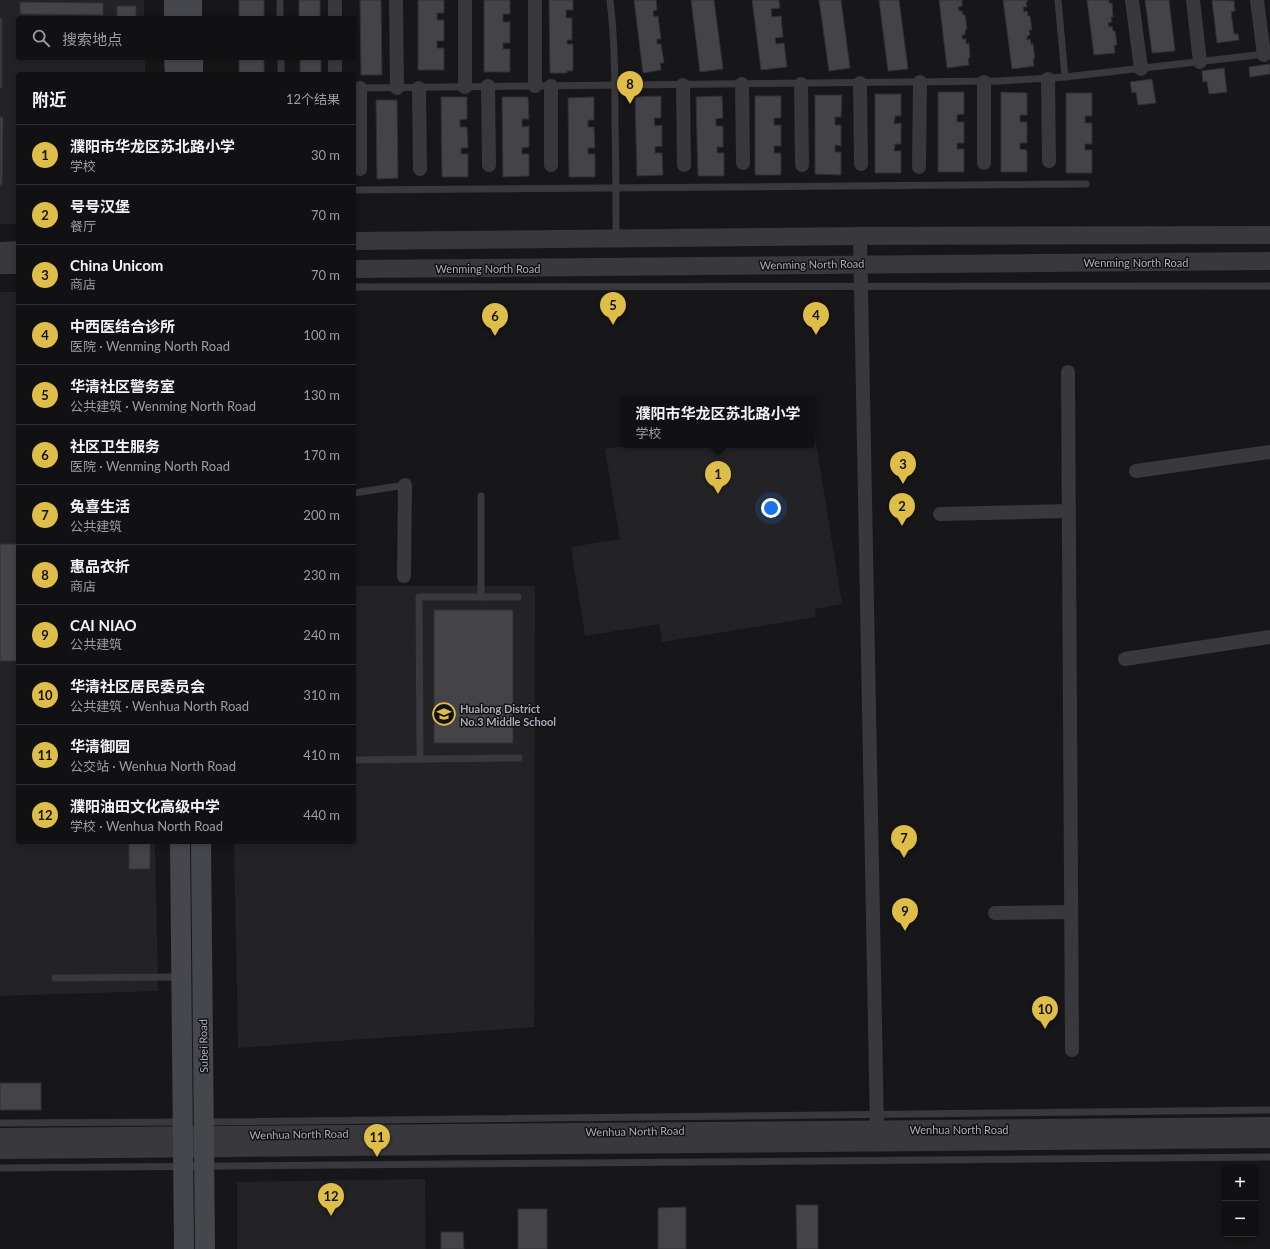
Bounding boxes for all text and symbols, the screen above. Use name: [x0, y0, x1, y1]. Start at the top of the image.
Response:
search box: [16, 16, 356, 60]
icon: search: [30, 27, 52, 49]
text: 搜索地点: [62, 30, 122, 48]
pin: 8: [617, 71, 643, 104]
text: 附近: [32, 89, 66, 110]
text: 12个结果: [286, 91, 340, 107]
text: 濮阳市华龙区苏北路小学: [70, 137, 235, 155]
text: 1: [41, 147, 49, 163]
text: 30 m: [311, 147, 340, 163]
text: 学校: [70, 158, 96, 174]
text: 号号汉堡: [70, 197, 130, 215]
text: 2: [41, 207, 49, 223]
text: 70 m: [311, 207, 340, 223]
text: 餐厅: [70, 218, 96, 234]
text: China Unicom: [70, 256, 163, 274]
street label: Wenming North Road: [1084, 256, 1188, 269]
street label: Wenming North Road: [759, 257, 865, 271]
street label: Wenming North Road: [436, 262, 540, 275]
text: 3: [41, 267, 49, 283]
text: 70 m: [311, 267, 340, 283]
text: 商店: [70, 276, 96, 292]
pin: 5: [600, 292, 626, 325]
pin: 4: [803, 302, 829, 335]
pin: 6: [482, 303, 508, 336]
text: 中西医结合诊所: [70, 317, 175, 335]
text: 4: [41, 327, 49, 343]
text: 100 m: [303, 327, 340, 343]
text: 医院 · Wenming North Road: [70, 338, 230, 354]
text: 华清社区警务室: [70, 377, 175, 395]
text: 5: [41, 387, 49, 403]
text: 130 m: [303, 387, 340, 403]
popup: [621, 396, 815, 448]
text: 公共建筑 · Wenming North Road: [70, 398, 256, 414]
text: 濮阳市华龙区苏北路小学: [635, 404, 801, 422]
text: 学校: [635, 425, 662, 441]
text: 社区卫生服务: [70, 437, 160, 455]
text: 6: [41, 447, 49, 463]
text: 170 m: [303, 447, 340, 463]
pin: 3: [890, 451, 916, 484]
text: 医院 · Wenming North Road: [70, 458, 230, 474]
pin: 1: [705, 461, 731, 494]
pin: 2: [889, 493, 915, 526]
text: 兔喜生活: [70, 497, 130, 515]
your location: [761, 498, 781, 518]
text: 7: [41, 507, 49, 523]
text: 200 m: [303, 507, 340, 523]
text: 公共建筑: [70, 518, 122, 534]
text: 惠品衣折: [70, 557, 130, 575]
text: 8: [41, 567, 49, 583]
text: 230 m: [303, 567, 340, 583]
text: 商店: [70, 578, 96, 594]
text: CAI NIAO: [70, 616, 137, 634]
text: 9: [41, 627, 49, 643]
text: 240 m: [303, 627, 340, 643]
text: 公共建筑: [70, 636, 122, 652]
text: 华清社区居民委员会: [70, 677, 205, 695]
text: 10: [37, 687, 53, 703]
text: 310 m: [303, 687, 340, 703]
text: 公共建筑 · Wenhua North Road: [70, 698, 249, 714]
school or university icon: Hualong District No.3 Middle School: [431, 701, 457, 727]
place label: Hualong District No.3 Middle School: [460, 702, 556, 728]
text: 华清御园: [70, 737, 130, 755]
text: 11: [37, 747, 53, 763]
text: 410 m: [303, 747, 340, 763]
text: 公交站 · Wenhua North Road: [70, 758, 236, 774]
text: 濮阳油田文化高级中学: [70, 797, 220, 815]
text: 12: [37, 807, 53, 823]
text: 440 m: [303, 807, 340, 823]
text: 学校 · Wenhua North Road: [70, 818, 223, 834]
pin: 7: [891, 825, 917, 858]
pin: 9: [892, 898, 918, 931]
pin: 10: [1032, 996, 1058, 1029]
street label: Subei Road: [196, 1019, 210, 1073]
street label: Wenhua North Road: [909, 1123, 1009, 1136]
pin: 11: [364, 1124, 390, 1157]
street label: Wenhua North Road: [585, 1124, 685, 1138]
street label: Wenhua North Road: [249, 1127, 349, 1141]
map controls: [1222, 1165, 1258, 1237]
button: +: [1222, 1165, 1258, 1201]
pin: 12: [318, 1183, 344, 1216]
button: −: [1222, 1201, 1258, 1237]

